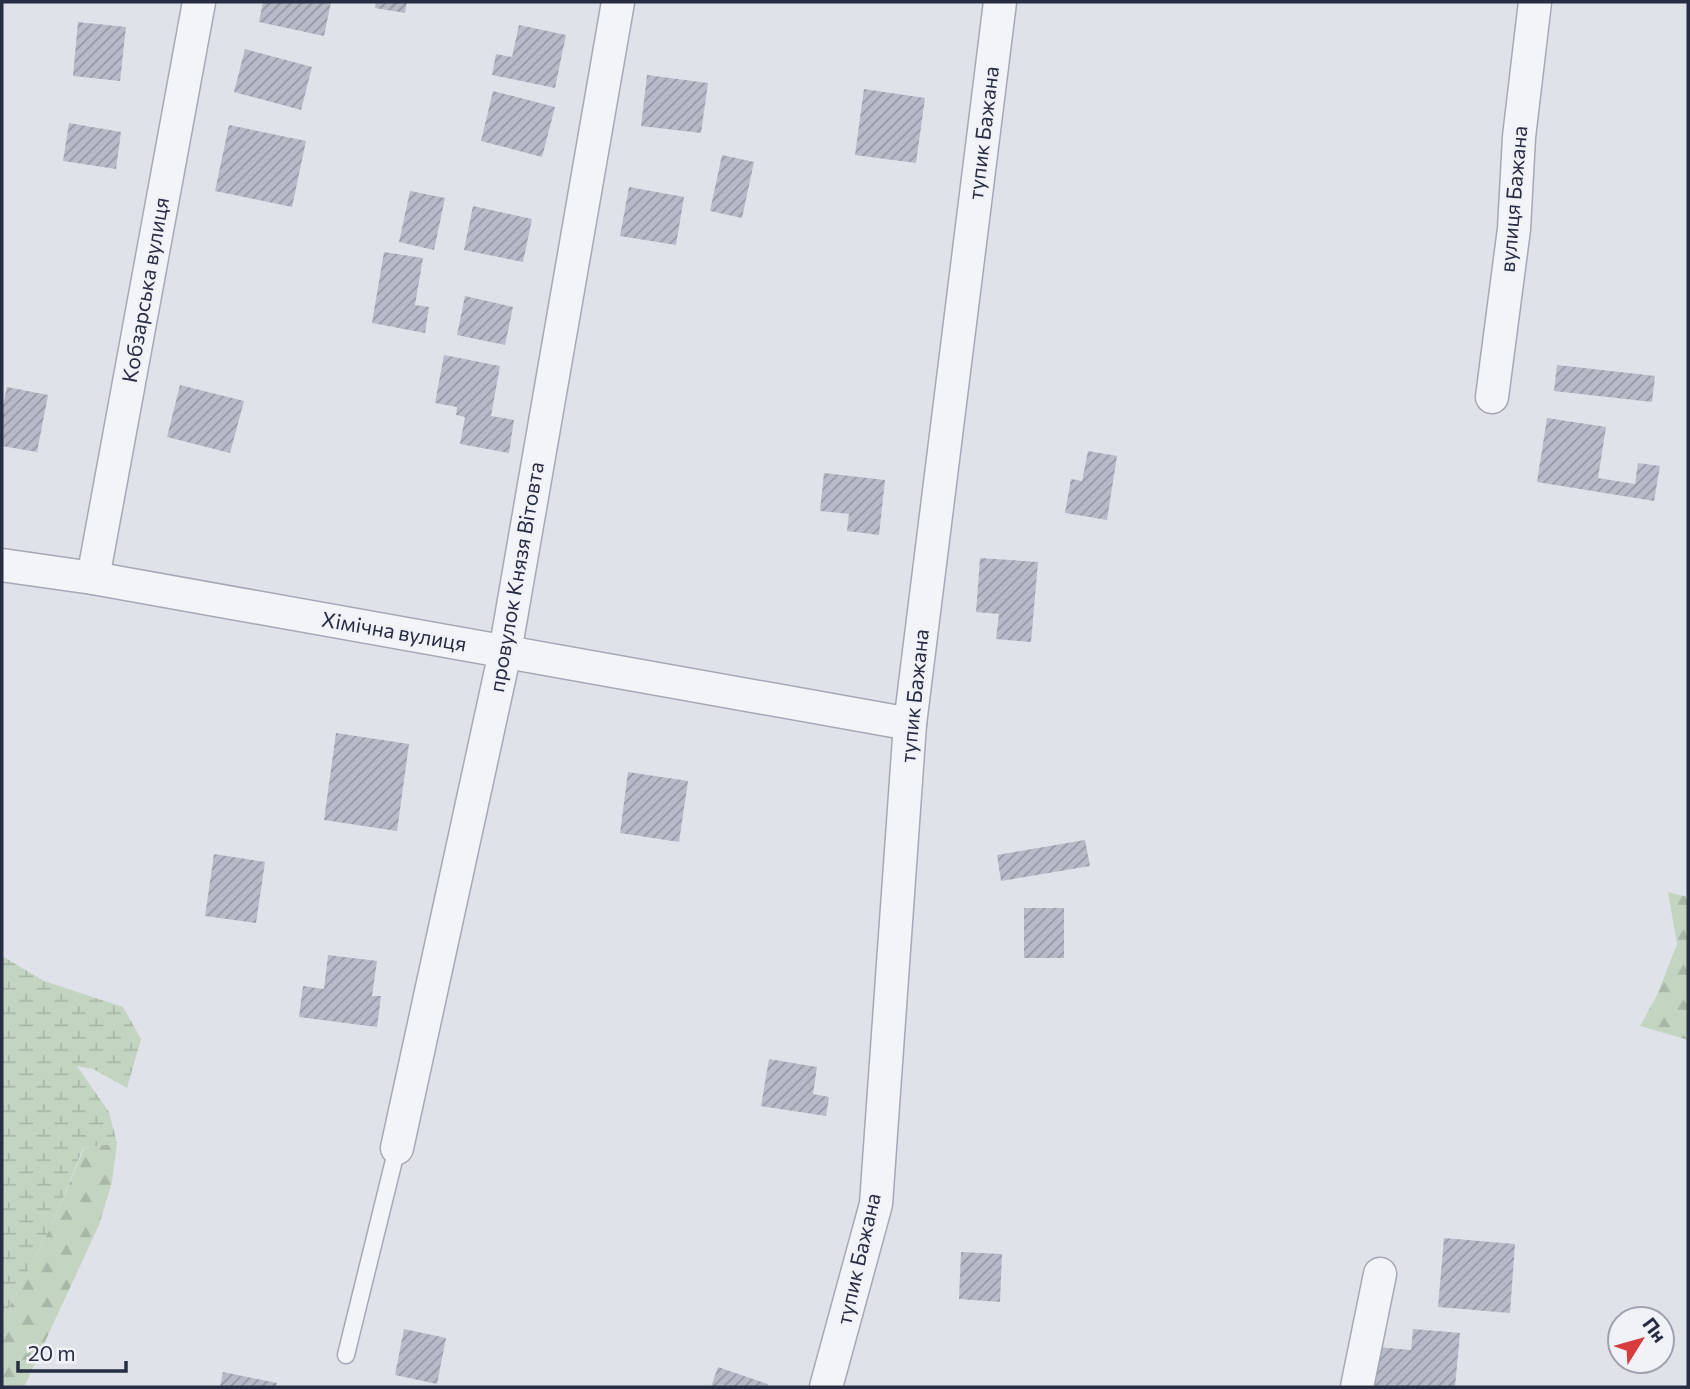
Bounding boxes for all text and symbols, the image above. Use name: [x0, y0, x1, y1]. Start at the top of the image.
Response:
street label: тупик Бажана: [962, 65, 1003, 201]
street label: вулиця Бажана: [1494, 124, 1531, 273]
street label: Кобзарська вулиця: [116, 195, 173, 384]
street label: провулок Князя Вітовта: [483, 460, 548, 694]
street label: Хімічна вулиця: [320, 605, 469, 656]
street label: тупик Бажана: [894, 628, 933, 764]
street label: тупик Бажана: [830, 1190, 885, 1327]
north arrow: [1606, 1305, 1676, 1375]
text: Пн: [1638, 1312, 1672, 1346]
scale bar: [18, 1330, 126, 1374]
text: 20 m: [28, 1340, 76, 1365]

